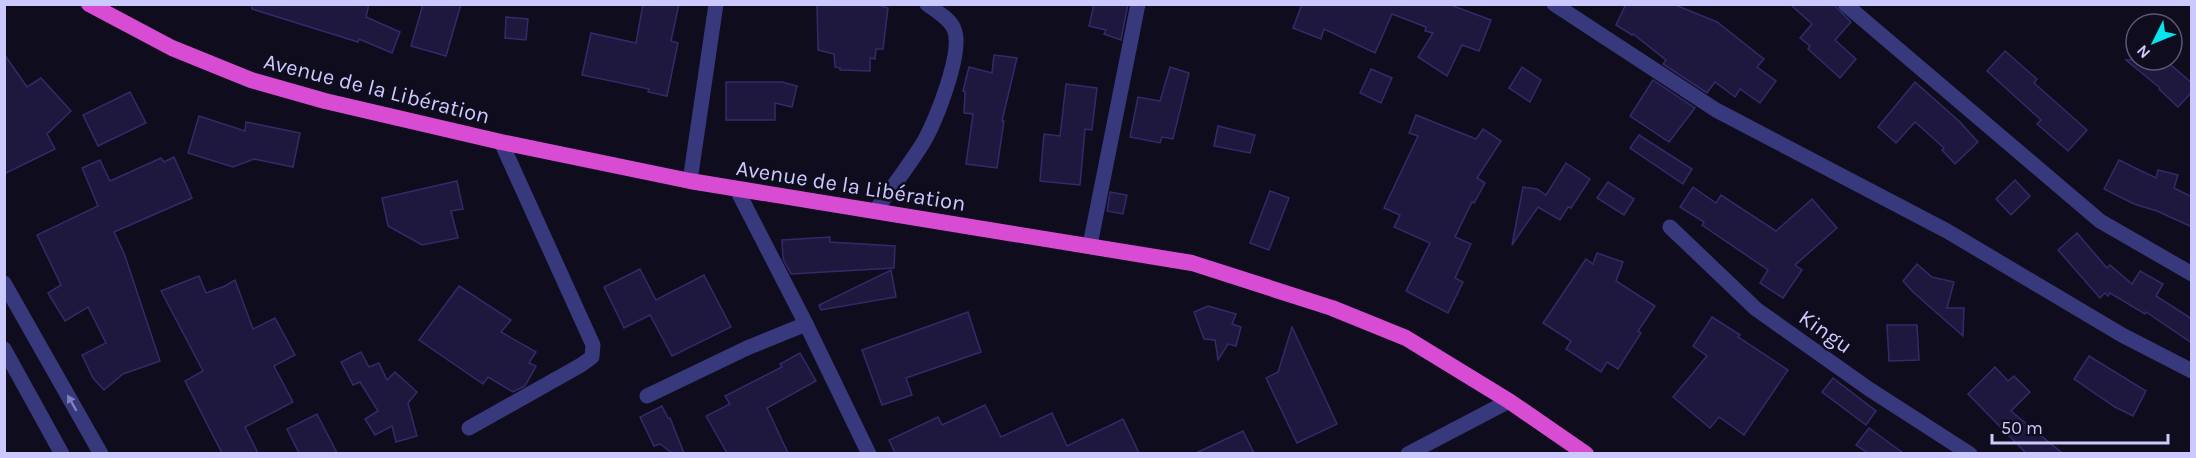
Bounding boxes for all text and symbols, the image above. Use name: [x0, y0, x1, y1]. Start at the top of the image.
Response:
north arrow: [2124, 12, 2184, 72]
text: N: [2133, 41, 2154, 63]
street label: Avenue de la Libération: [261, 48, 492, 130]
street label: Avenue de la Libération: [734, 155, 967, 217]
street label: Kingu: [1794, 304, 1857, 359]
one-way arrow: [67, 394, 77, 411]
scale bar: [1992, 407, 2168, 445]
text: 50 m: [2001, 417, 2043, 439]

